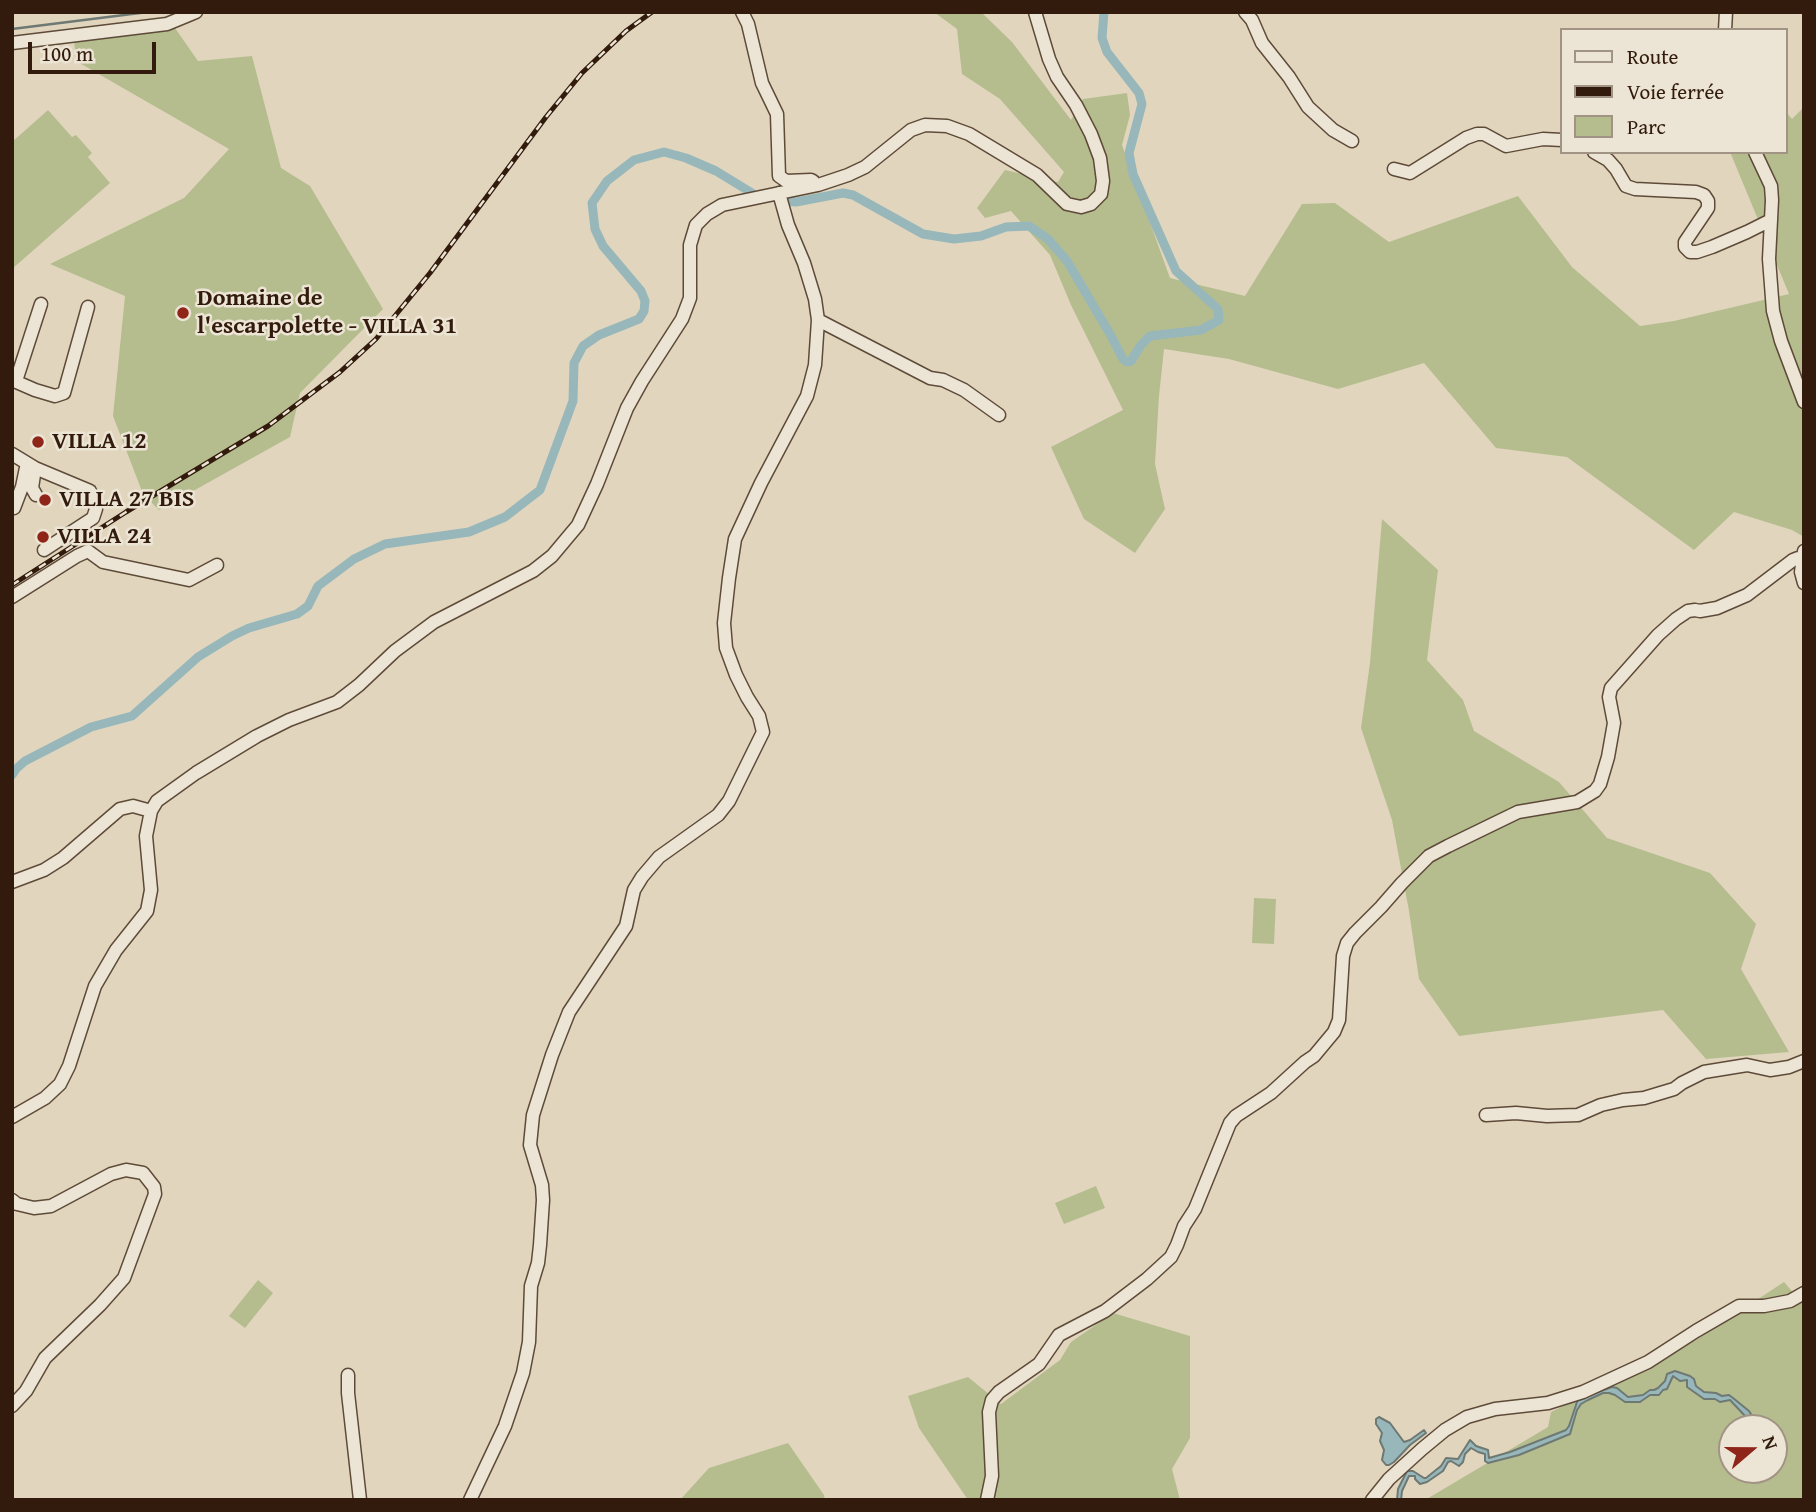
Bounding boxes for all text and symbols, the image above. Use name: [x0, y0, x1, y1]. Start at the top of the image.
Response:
scale bar: [32, 28, 159, 72]
legend: [1560, 28, 1788, 154]
text: 100 m: [41, 38, 93, 69]
text: Route: [1627, 41, 1678, 72]
text: Voie ferrée: [1627, 76, 1724, 107]
text: Parc: [1627, 111, 1666, 142]
place label: Domaine de l'escarpolette - VILLA 31: [197, 285, 457, 341]
marker: Domaine de l'escarpolette - VILLA 31: [175, 305, 191, 321]
place label: VILLA 12: [52, 428, 147, 456]
marker: VILLA 12: [30, 434, 46, 450]
place label: VILLA 27 BIS: [59, 486, 194, 514]
marker: VILLA 27 BIS: [37, 492, 53, 508]
place label: VILLA 24: [57, 523, 152, 551]
marker: VILLA 24: [35, 529, 51, 545]
north arrow: [1718, 1414, 1788, 1484]
text: N: [1756, 1432, 1786, 1453]

